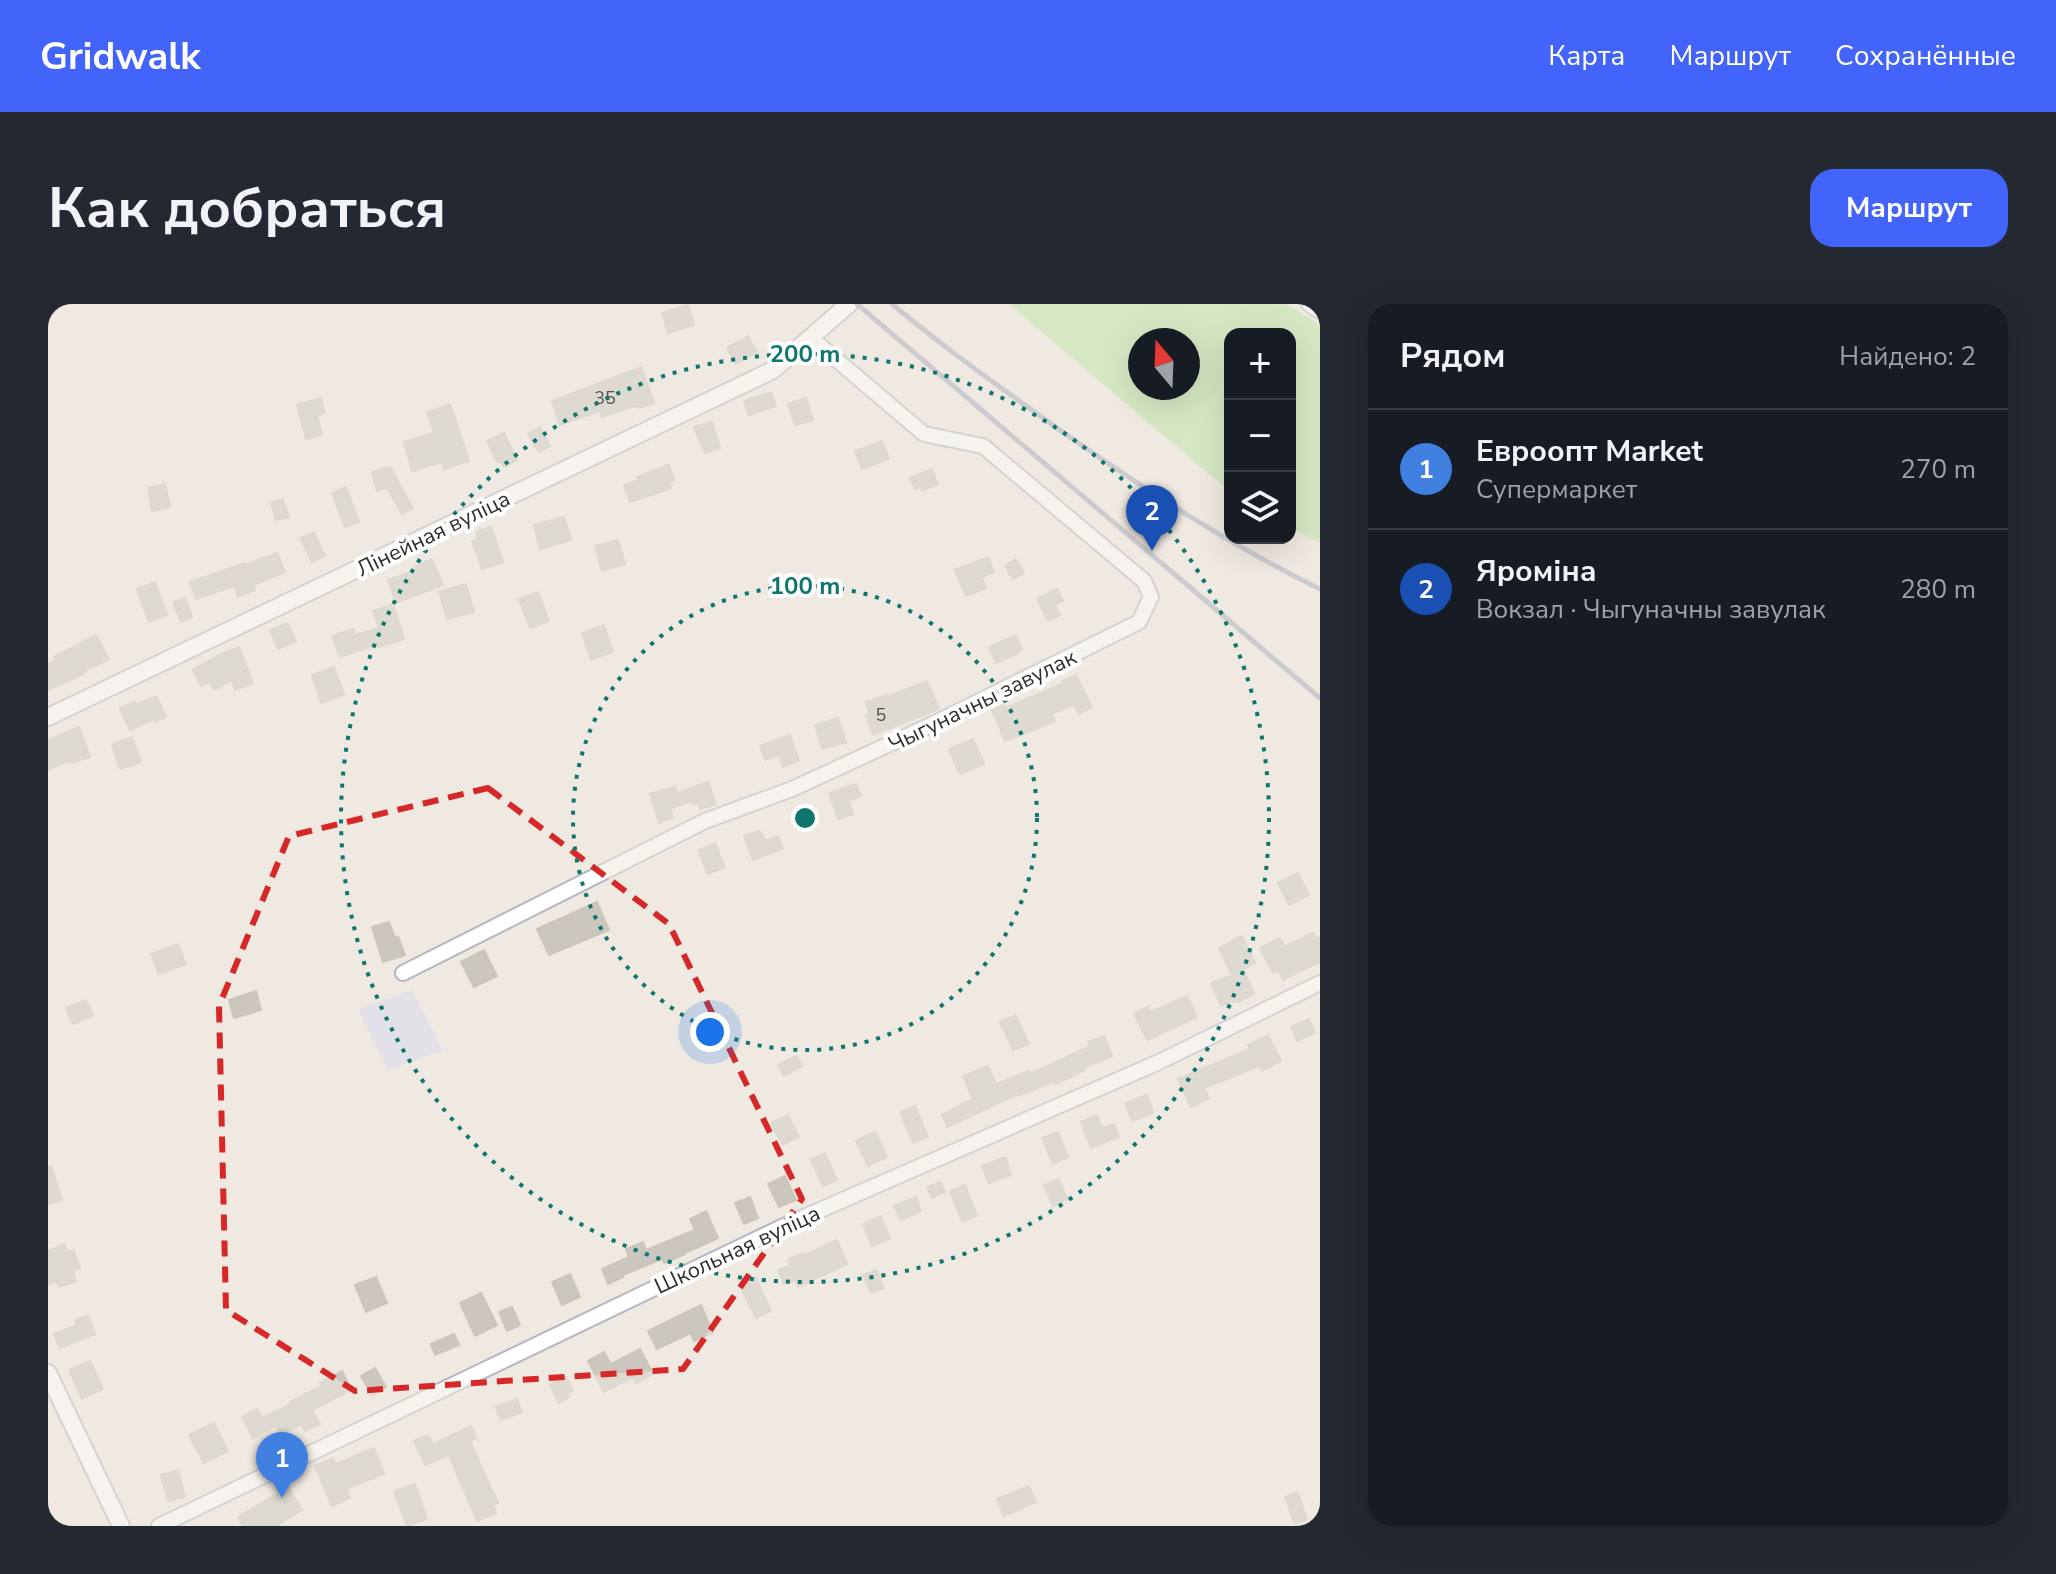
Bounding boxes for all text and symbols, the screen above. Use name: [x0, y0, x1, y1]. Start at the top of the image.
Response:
text: Gridwalk: [40, 31, 201, 82]
text: Карта: [1548, 37, 1625, 75]
text: Маршрут: [1669, 37, 1791, 75]
text: Сохранённые: [1835, 37, 2016, 75]
button: Маршрут: [1810, 169, 2008, 247]
text: Как добраться: [48, 170, 446, 247]
north arrow: [1128, 328, 1200, 400]
map controls: [1224, 328, 1296, 544]
button: +: [1224, 328, 1296, 400]
text: Рядом: [1400, 333, 1506, 379]
text: 200 m: [770, 338, 840, 370]
text: Найдено: 2: [1839, 339, 1976, 374]
house number: 35: [594, 386, 616, 410]
button: −: [1224, 400, 1296, 472]
text: Евроопт Market: [1476, 431, 1703, 472]
text: 1: [1418, 452, 1434, 487]
text: 270 m: [1900, 452, 1976, 487]
button: layers: [1224, 472, 1296, 544]
text: Супермаркет: [1476, 472, 1637, 507]
street label: Лінейная вуліца: [352, 484, 515, 584]
pin: 2: [1126, 485, 1178, 551]
text: Яроміна: [1476, 551, 1596, 592]
text: 100 m: [770, 570, 840, 602]
text: 2: [1418, 572, 1434, 607]
text: 280 m: [1900, 572, 1976, 607]
text: Вокзал · Чыгуначны завулак: [1476, 592, 1826, 627]
street label: Чыгуначны завулак: [884, 642, 1082, 759]
house number: 5: [876, 703, 886, 727]
centre of rings: [791, 804, 819, 832]
your location: [690, 1012, 730, 1052]
street label: Школьная вуліца: [650, 1198, 825, 1301]
pin: 1: [256, 1432, 308, 1498]

